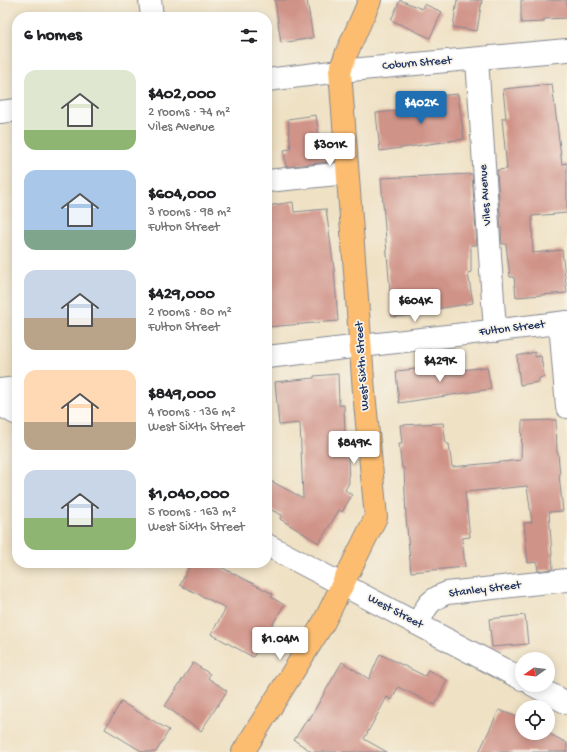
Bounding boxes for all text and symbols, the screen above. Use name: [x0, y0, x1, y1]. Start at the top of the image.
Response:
icon: filters: [238, 25, 260, 47]
text: 6 homes: [24, 26, 82, 46]
street label: Coburn Street: [382, 54, 453, 74]
text: $402,000: [148, 85, 216, 105]
icon: home: [56, 86, 104, 134]
pin: $402K: [393, 91, 449, 125]
text: $402K: [405, 96, 437, 111]
text: 2 rooms · 74 m²: [148, 105, 230, 120]
text: Viles Avenue: [148, 120, 215, 135]
pin: $301K: [302, 133, 358, 167]
text: $301K: [314, 138, 346, 153]
street label: Viles Avenue: [477, 163, 495, 227]
text: $604,000: [148, 185, 216, 205]
icon: home: [56, 186, 104, 234]
text: 3 rooms · 98 m²: [148, 205, 231, 220]
text: Fulton Street: [148, 220, 220, 235]
text: $429,000: [148, 285, 215, 305]
icon: home: [56, 286, 104, 334]
pin: $604K: [387, 289, 443, 323]
text: $604K: [398, 294, 432, 309]
text: 2 rooms · 80 m²: [148, 305, 232, 320]
street label: Fulton Street: [477, 318, 547, 340]
text: Fulton Street: [148, 320, 220, 335]
street label: West Sixth Street: [353, 320, 373, 411]
pin: $429K: [412, 349, 468, 383]
text: $429K: [424, 354, 456, 369]
text: $849,000: [148, 385, 216, 405]
icon: home: [56, 386, 104, 434]
text: 4 rooms · 136 m²: [148, 405, 236, 420]
text: West Sixth Street: [148, 420, 245, 435]
pin: $849K: [326, 431, 382, 465]
text: $849K: [338, 436, 370, 451]
text: $1,040,000: [148, 485, 230, 505]
icon: home: [56, 486, 104, 534]
text: 5 rooms · 163 m²: [148, 505, 236, 520]
text: West Sixth Street: [148, 520, 245, 535]
street label: Stanley Street: [448, 579, 523, 601]
street label: West Street: [365, 592, 426, 633]
pin: $1.04M: [247, 627, 313, 661]
text: $1.04M: [261, 632, 299, 647]
north arrow: [515, 652, 555, 692]
map controls: [515, 652, 555, 740]
button: locate: [515, 700, 555, 740]

